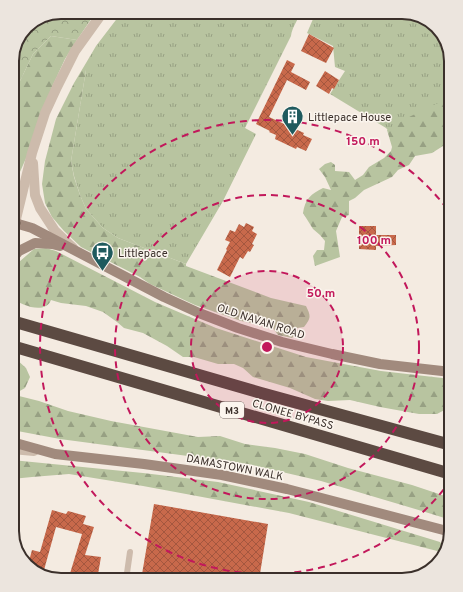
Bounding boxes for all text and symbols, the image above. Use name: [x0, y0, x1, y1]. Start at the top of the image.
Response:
building icon: Littlepace House: [279, 104, 305, 137]
place label: Littlepace House: [308, 111, 391, 125]
text: 150 m: [346, 134, 380, 150]
text: 100 m: [357, 233, 391, 249]
bus stop icon: Littlepace: [90, 240, 116, 273]
place label: Littlepace: [118, 247, 168, 261]
text: 50 m: [307, 286, 335, 302]
street label: OLD NAVAN ROAD: [215, 301, 306, 343]
centre of rings: [260, 340, 274, 354]
street label: CLONEE BYPASS: [250, 397, 335, 433]
road number: M3: [220, 402, 244, 418]
street label: DAMASTOWN WALK: [185, 452, 285, 484]

